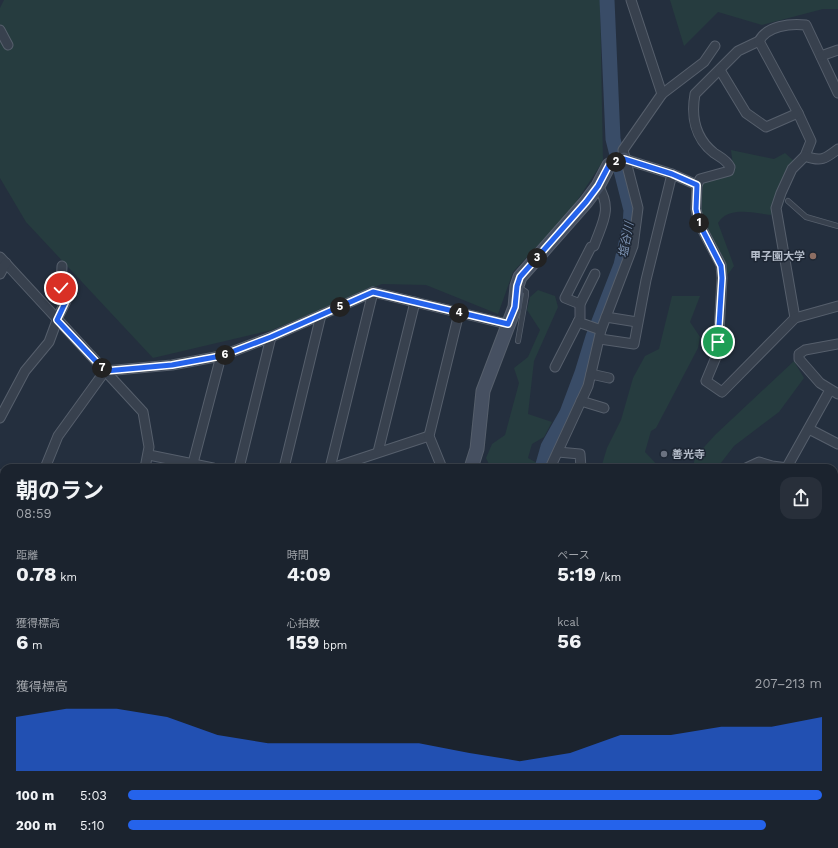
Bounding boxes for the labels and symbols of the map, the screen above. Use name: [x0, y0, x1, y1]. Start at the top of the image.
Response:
pin: 2: [606, 152, 626, 172]
pin: 1: [689, 213, 709, 233]
water label: 塩谷川: [616, 219, 637, 259]
pin: 3: [527, 248, 547, 268]
place label: 甲子園大学: [750, 250, 805, 263]
marker: 甲子園大学: [808, 251, 818, 261]
pin: [44, 271, 78, 305]
pin: 5: [330, 297, 350, 317]
pin: 4: [449, 303, 469, 323]
pin: [701, 325, 735, 359]
pin: 6: [215, 345, 235, 365]
pin: 7: [92, 358, 112, 378]
place label: 善光寺: [672, 448, 705, 461]
marker: 善光寺: [659, 449, 669, 459]

